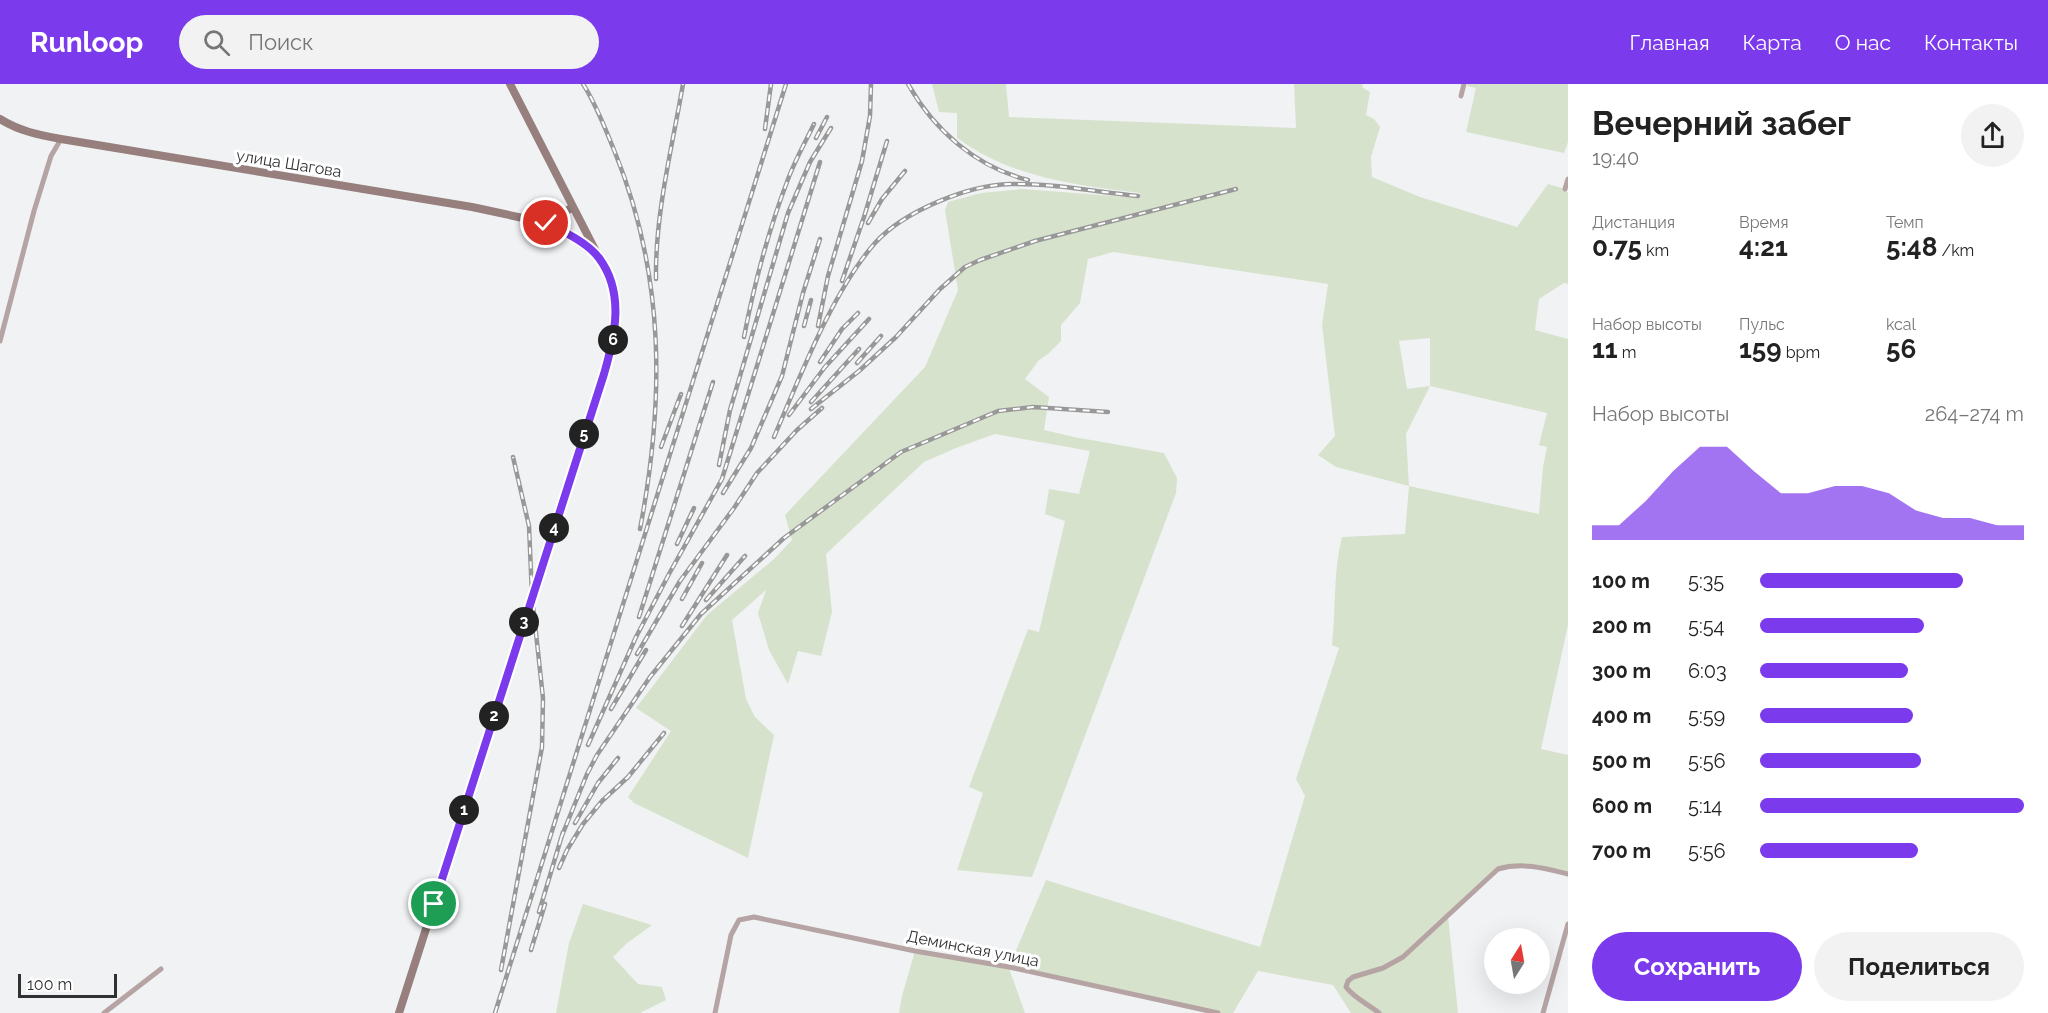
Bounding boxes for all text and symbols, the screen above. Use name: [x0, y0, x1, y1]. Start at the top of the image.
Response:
search box: [179, 15, 599, 69]
text: Runloop: [30, 26, 143, 59]
icon: search: [200, 26, 233, 59]
text: Поиск: [248, 29, 314, 55]
text: Главная: [1630, 30, 1710, 55]
text: Карта: [1743, 30, 1802, 55]
text: О нас: [1835, 30, 1891, 55]
text: Контакты: [1924, 30, 2018, 55]
text: Вечерний забег: [1592, 104, 1851, 143]
button: share: [1961, 104, 2024, 167]
street label: улица Шагова: [235, 146, 343, 181]
text: 19:40: [1592, 146, 1639, 170]
pin: [520, 197, 571, 248]
icon: check: [529, 206, 562, 239]
text: Дистанция: [1592, 213, 1675, 232]
text: Время: [1739, 213, 1788, 232]
text: Темп: [1886, 213, 1924, 232]
text: 0.75: [1592, 232, 1642, 262]
text: 4:21: [1739, 232, 1788, 262]
text: 5:48: [1886, 232, 1937, 262]
text: km: [1642, 241, 1669, 260]
text: /km: [1937, 241, 1974, 260]
text: Набор высоты: [1592, 315, 1702, 334]
text: Пульс: [1739, 315, 1785, 334]
text: kcal: [1886, 315, 1916, 334]
pin: 6: [598, 325, 628, 355]
text: 6: [608, 330, 618, 349]
text: 11: [1592, 334, 1618, 364]
text: 159: [1739, 334, 1782, 364]
text: 56: [1886, 334, 1916, 364]
text: m: [1618, 343, 1637, 362]
text: bpm: [1782, 343, 1820, 362]
text: Набор высоты: [1592, 402, 1729, 426]
text: 264–274 m: [1925, 402, 2024, 426]
pin: 5: [569, 419, 599, 449]
text: 5: [580, 424, 588, 443]
pin: 4: [539, 513, 569, 543]
text: 4: [549, 518, 559, 537]
text: 100 m: [1592, 569, 1650, 593]
text: 5:35: [1688, 569, 1724, 593]
pin: 3: [509, 607, 539, 637]
text: 3: [520, 612, 528, 631]
text: 200 m: [1592, 614, 1651, 638]
text: 5:54: [1688, 614, 1724, 638]
text: 300 m: [1592, 659, 1651, 683]
text: 6:03: [1688, 659, 1727, 683]
pin: 2: [479, 701, 509, 731]
text: 400 m: [1592, 704, 1651, 728]
text: 5:59: [1688, 704, 1725, 728]
text: 2: [489, 706, 499, 725]
text: 500 m: [1592, 749, 1651, 773]
text: 5:56: [1688, 749, 1726, 773]
text: 600 m: [1592, 794, 1652, 818]
text: 5:14: [1688, 794, 1722, 818]
pin: 1: [449, 795, 479, 825]
text: 1: [460, 800, 468, 819]
text: 700 m: [1592, 839, 1651, 863]
text: 5:56: [1688, 839, 1726, 863]
pin: [408, 878, 459, 929]
icon: arrive: [417, 887, 450, 920]
street label: Деминская улица: [905, 926, 1041, 971]
north arrow: [1484, 928, 1550, 994]
map controls: [1484, 928, 1550, 994]
button: Сохранить: [1592, 932, 1802, 1001]
button: Поделиться: [1814, 932, 2024, 1001]
scale bar: [18, 971, 117, 998]
text: 100 m: [27, 975, 72, 994]

